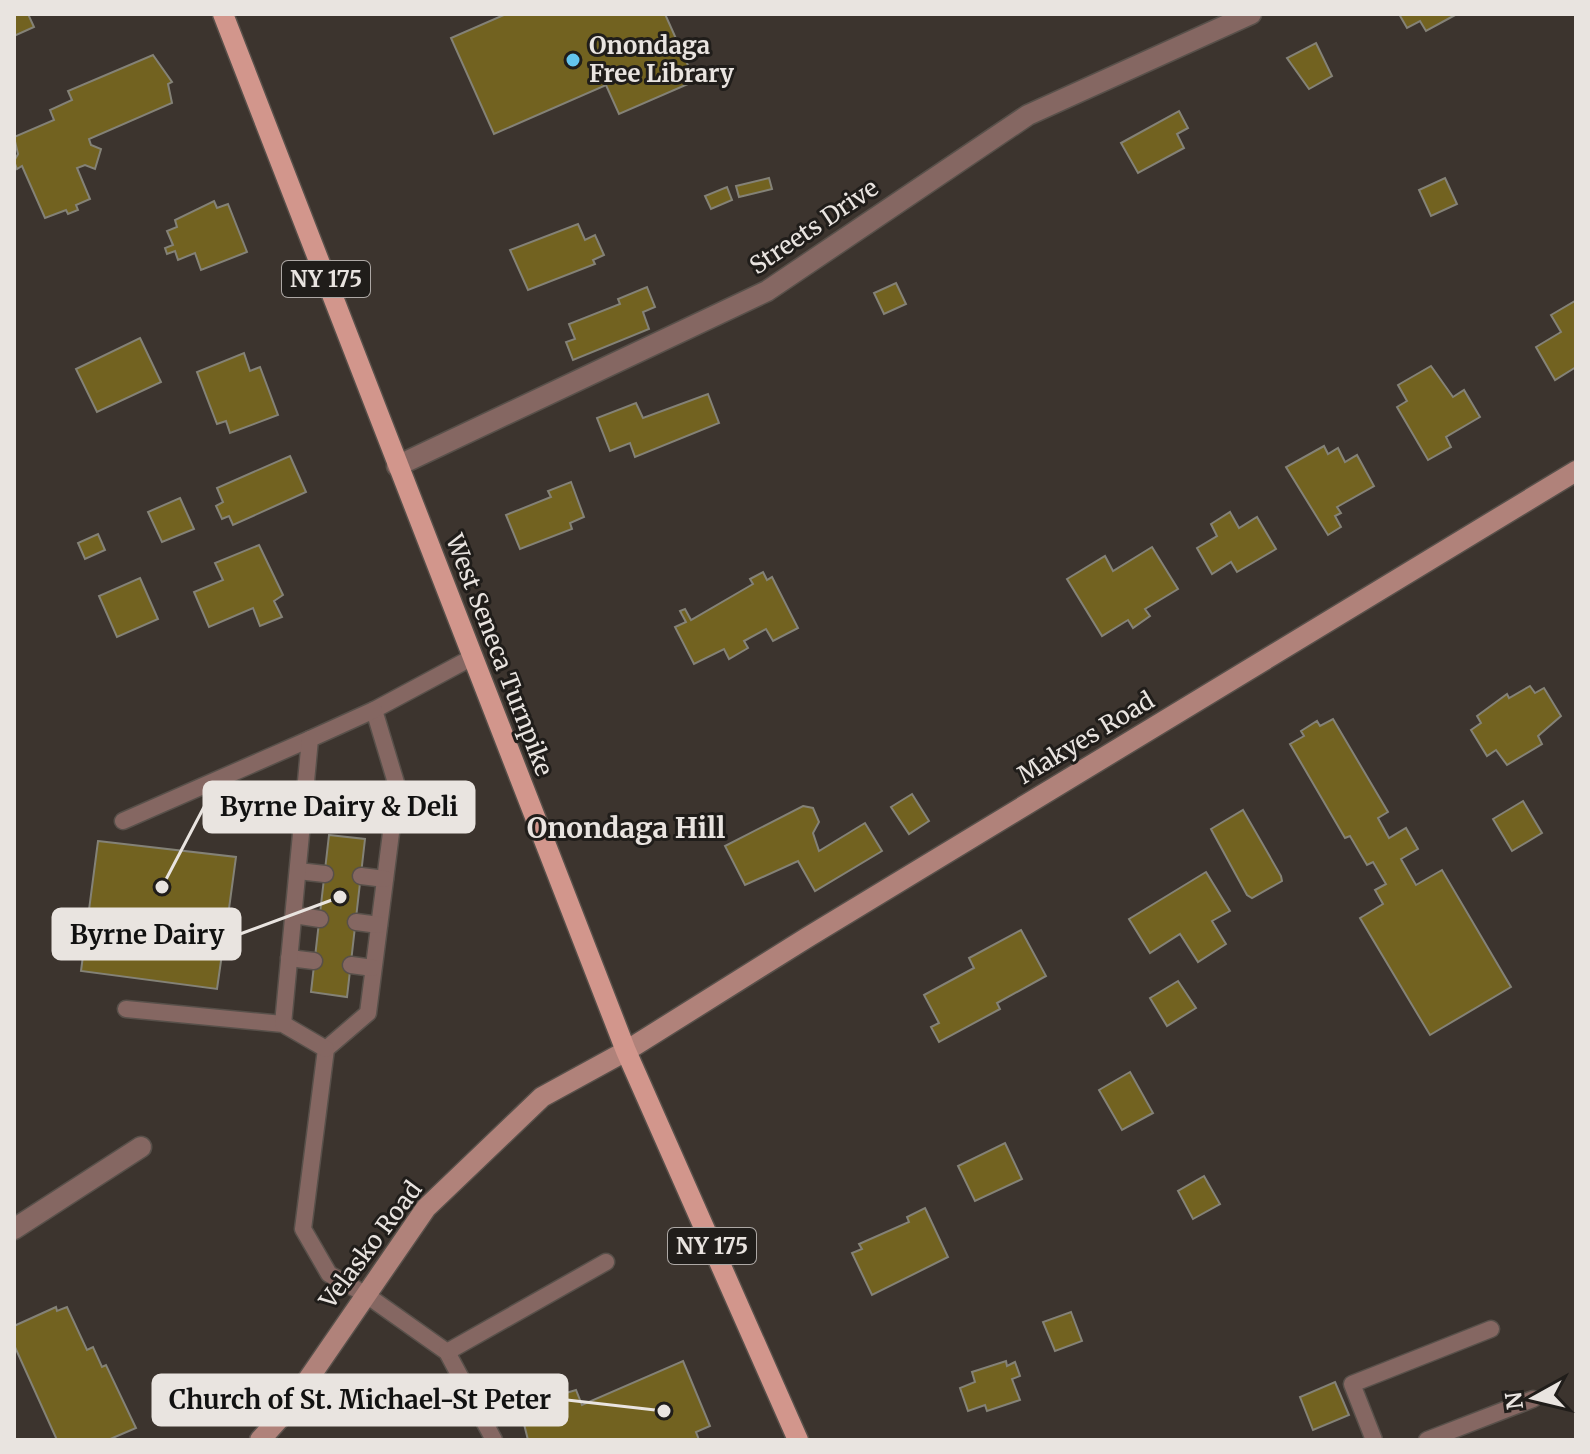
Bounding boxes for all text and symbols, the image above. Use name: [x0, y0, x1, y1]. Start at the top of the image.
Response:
place label: Onondaga Free Library: [589, 30, 735, 89]
marker: Onondaga Free Library: [564, 51, 582, 69]
street label: Streets Drive: [743, 172, 884, 281]
road number: NY 175: [282, 261, 370, 297]
street label: West Seneca Turnpike: [439, 529, 560, 780]
street label: Makyes Road: [1012, 685, 1160, 791]
callout: Byrne Dairy & Deli: [204, 782, 474, 832]
text: Byrne Dairy & Deli: [220, 790, 458, 823]
district label: Onondaga Hill: [527, 810, 725, 846]
callout: Byrne Dairy: [53, 909, 240, 959]
text: Byrne Dairy: [70, 918, 225, 951]
street label: Velasko Road: [312, 1175, 429, 1315]
road number: NY 175: [668, 1228, 756, 1264]
north arrow: [1494, 1358, 1574, 1438]
callout: Church of St. Michael-St Peter: [153, 1375, 567, 1425]
text: Church of St. Michael-St Peter: [169, 1383, 551, 1416]
text: N: [1499, 1390, 1529, 1411]

